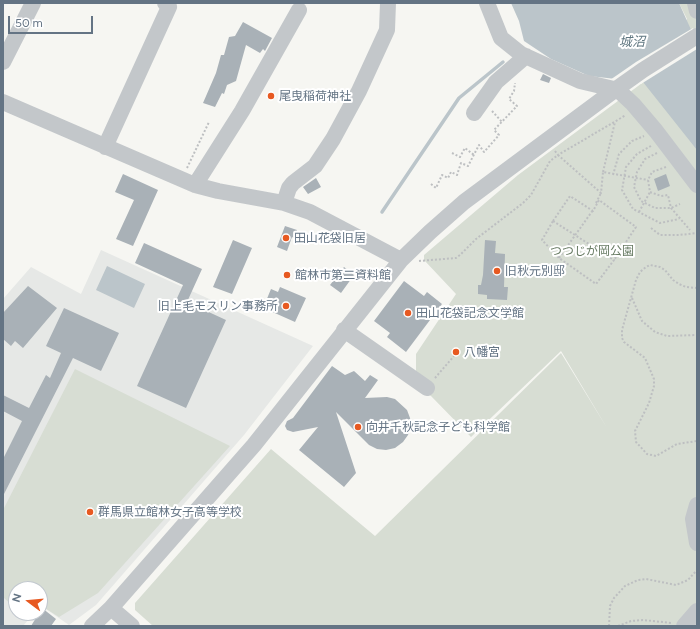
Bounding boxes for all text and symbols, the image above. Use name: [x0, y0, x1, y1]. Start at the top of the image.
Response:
scale bar: [10, 8, 95, 34]
text: 50 m: [15, 16, 43, 30]
water label: 城沼: [619, 34, 645, 50]
place label: 尾曳稲荷神社: [279, 89, 351, 103]
marker: 尾曳稲荷神社: [266, 91, 276, 101]
place label: 田山花袋旧居: [294, 231, 366, 245]
marker: 田山花袋旧居: [281, 233, 291, 243]
park label: つつじが岡公園: [550, 244, 634, 258]
place label: 旧秋元別邸: [505, 264, 565, 278]
marker: 旧秋元別邸: [492, 266, 502, 276]
place label: 館林市第二資料館: [295, 268, 391, 282]
marker: 館林市第二資料館: [282, 270, 292, 280]
place label: 旧上毛モスリン事務所: [158, 299, 278, 313]
marker: 旧上毛モスリン事務所: [281, 301, 291, 311]
place label: 田山花袋記念文学館: [416, 306, 524, 320]
marker: 田山花袋記念文学館: [403, 308, 413, 318]
place label: 八幡宮: [464, 345, 500, 359]
marker: 八幡宮: [451, 347, 461, 357]
place label: 向井千秋記念子ども科学館: [366, 420, 510, 434]
marker: 向井千秋記念子ども科学館: [353, 422, 363, 432]
place label: 群馬県立館林女子高等学校: [98, 505, 242, 519]
marker: 群馬県立館林女子高等学校: [85, 507, 95, 517]
north arrow: [8, 581, 48, 621]
text: N: [10, 592, 24, 604]

